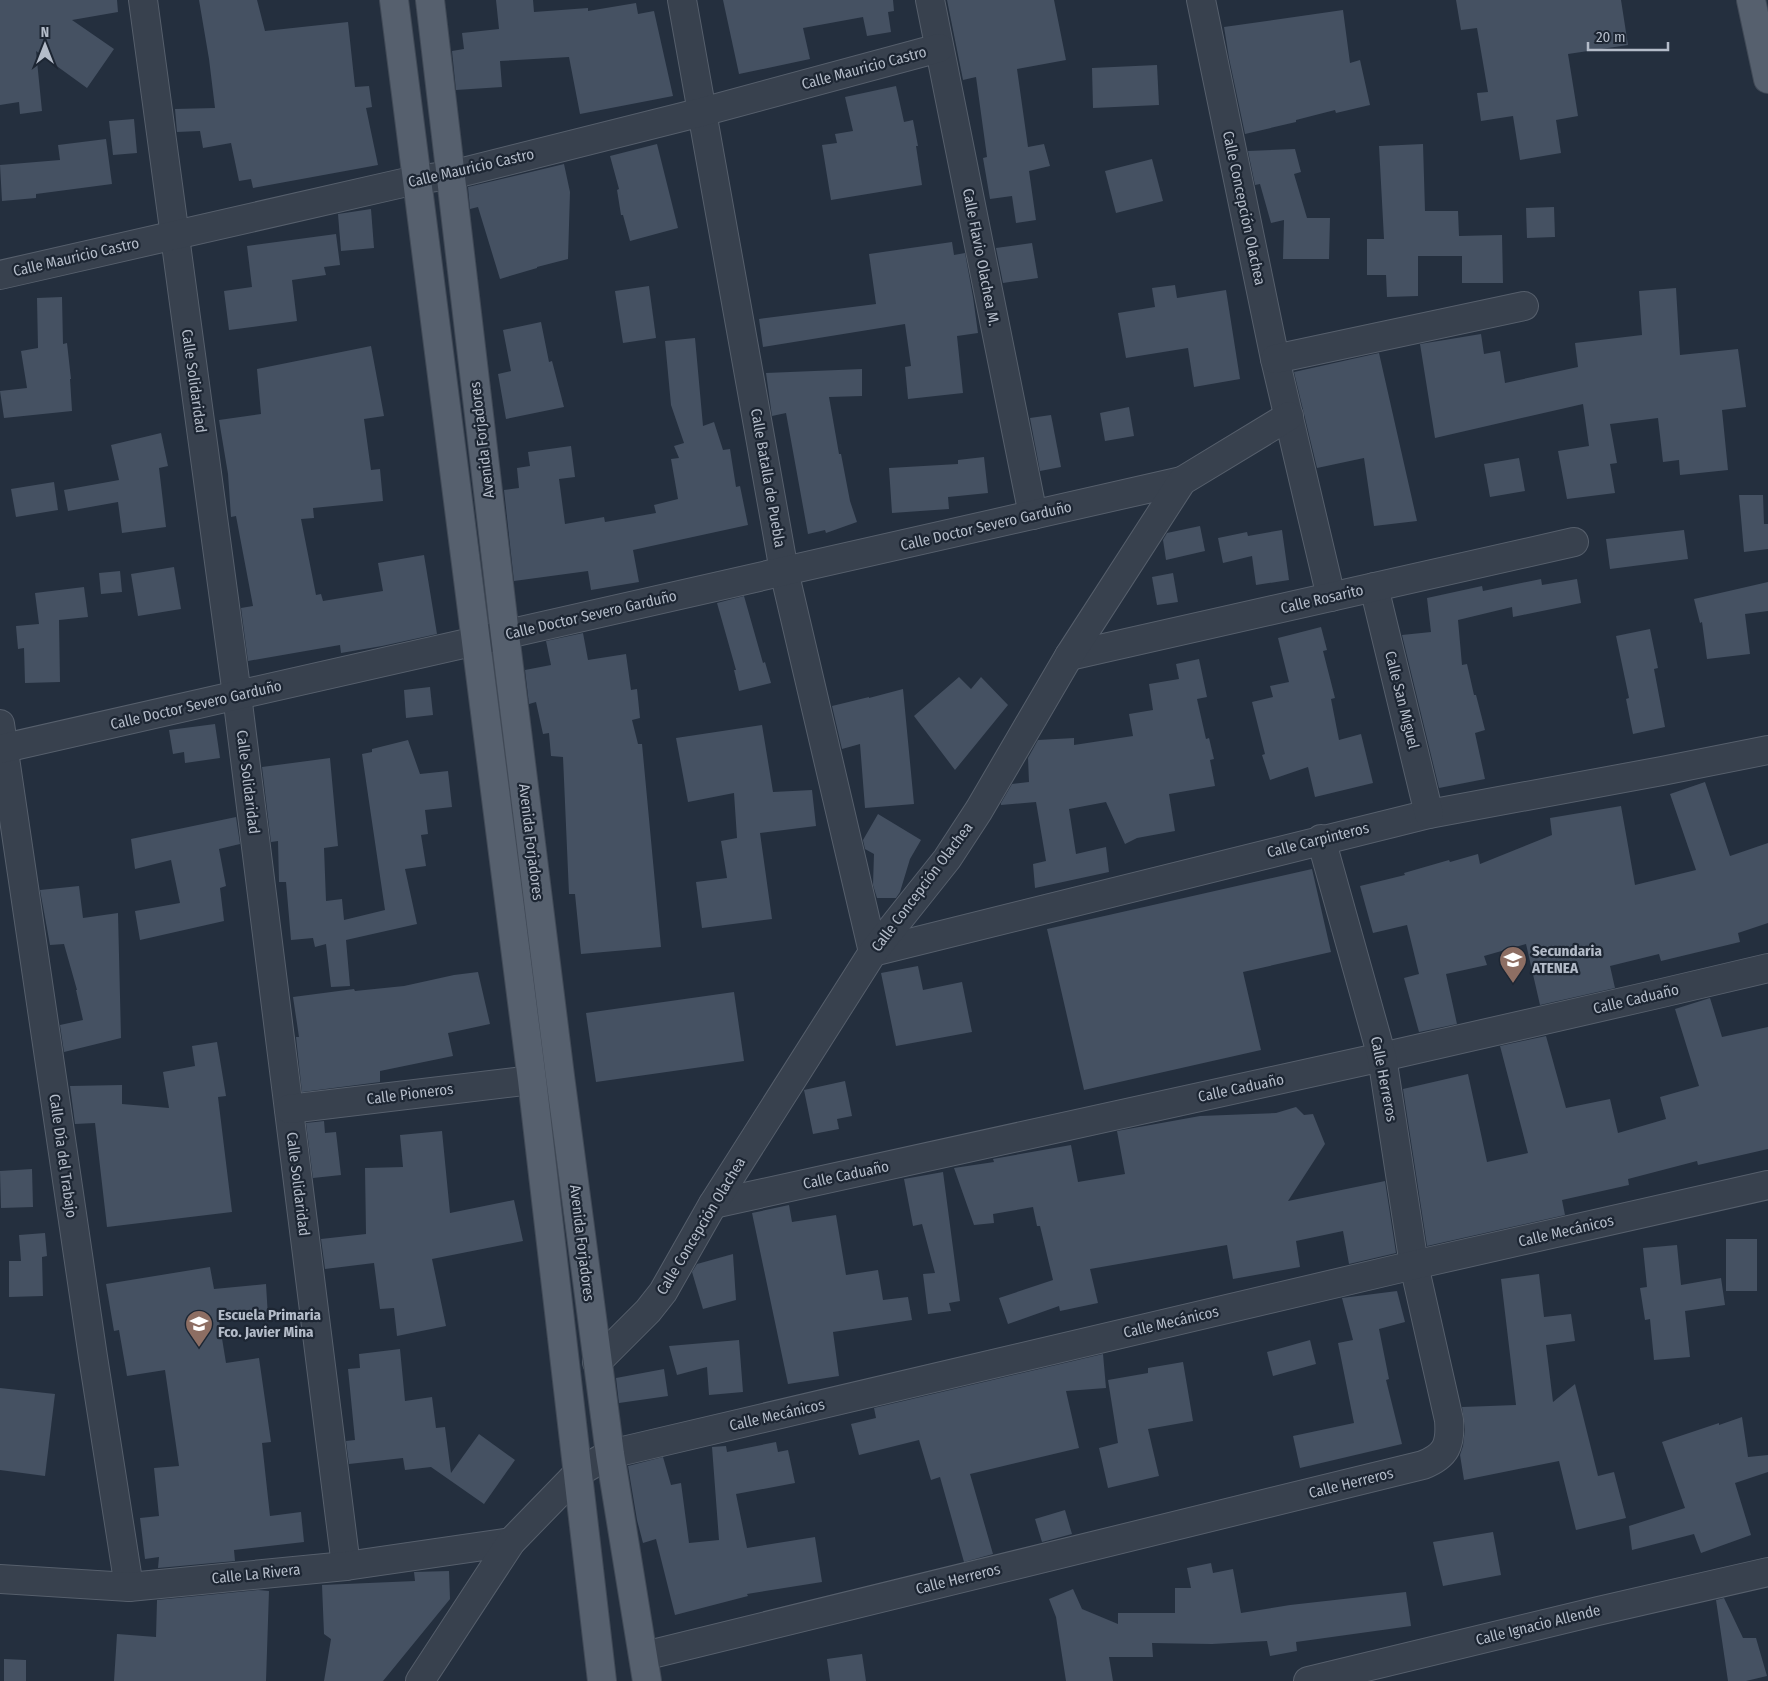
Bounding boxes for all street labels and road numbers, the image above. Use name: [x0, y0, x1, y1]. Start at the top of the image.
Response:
street label: Calle Mauricio Castro: [800, 43, 929, 93]
street label: Calle Concepción Olachea: [1219, 129, 1269, 287]
street label: Calle Mauricio Castro: [406, 145, 536, 191]
street label: Calle Flavio Olachea M.: [959, 187, 1003, 327]
street label: Calle Mauricio Castro: [11, 234, 141, 280]
street label: Calle Solidaridad: [178, 328, 210, 434]
street label: Avenida Forjadores: [466, 381, 498, 499]
street label: Calle Batalla de Puebla: [747, 407, 789, 549]
street label: Calle Doctor Severo Garduño: [899, 497, 1074, 554]
street label: Calle Rosarito: [1279, 581, 1365, 617]
street label: Calle Doctor Severo Garduño: [504, 586, 679, 643]
street label: Calle San Miguel: [1381, 649, 1423, 751]
street label: Calle Doctor Severo Garduño: [109, 676, 284, 733]
street label: Calle Solidaridad: [233, 729, 263, 835]
street label: Avenida Forjadores: [515, 783, 547, 901]
street label: Calle Concepción Olachea: [868, 819, 976, 955]
street label: Calle Carpinteros: [1265, 819, 1371, 861]
street label: Calle Caduaño: [1591, 980, 1681, 1018]
street label: Calle Herreros: [1367, 1035, 1401, 1123]
street label: Calle Caduaño: [1196, 1070, 1286, 1106]
street label: Calle Pioneros: [366, 1080, 454, 1108]
street label: Calle Día del Trabajo: [45, 1093, 81, 1219]
street label: Calle Solidaridad: [283, 1131, 313, 1237]
street label: Calle Concepción Olachea: [653, 1154, 749, 1298]
street label: Calle Caduaño: [801, 1157, 891, 1193]
street label: Avenida Forjadores: [566, 1184, 598, 1302]
street label: Calle Mecánicos: [1517, 1211, 1615, 1251]
street label: Calle Mecánicos: [1122, 1302, 1220, 1342]
street label: Calle Mecánicos: [728, 1395, 826, 1435]
street label: Calle Herreros: [1307, 1464, 1395, 1502]
street label: Calle La Rivera: [211, 1560, 301, 1588]
street label: Calle Herreros: [914, 1560, 1002, 1598]
street label: Calle Ignacio Allende: [1474, 1601, 1602, 1649]

